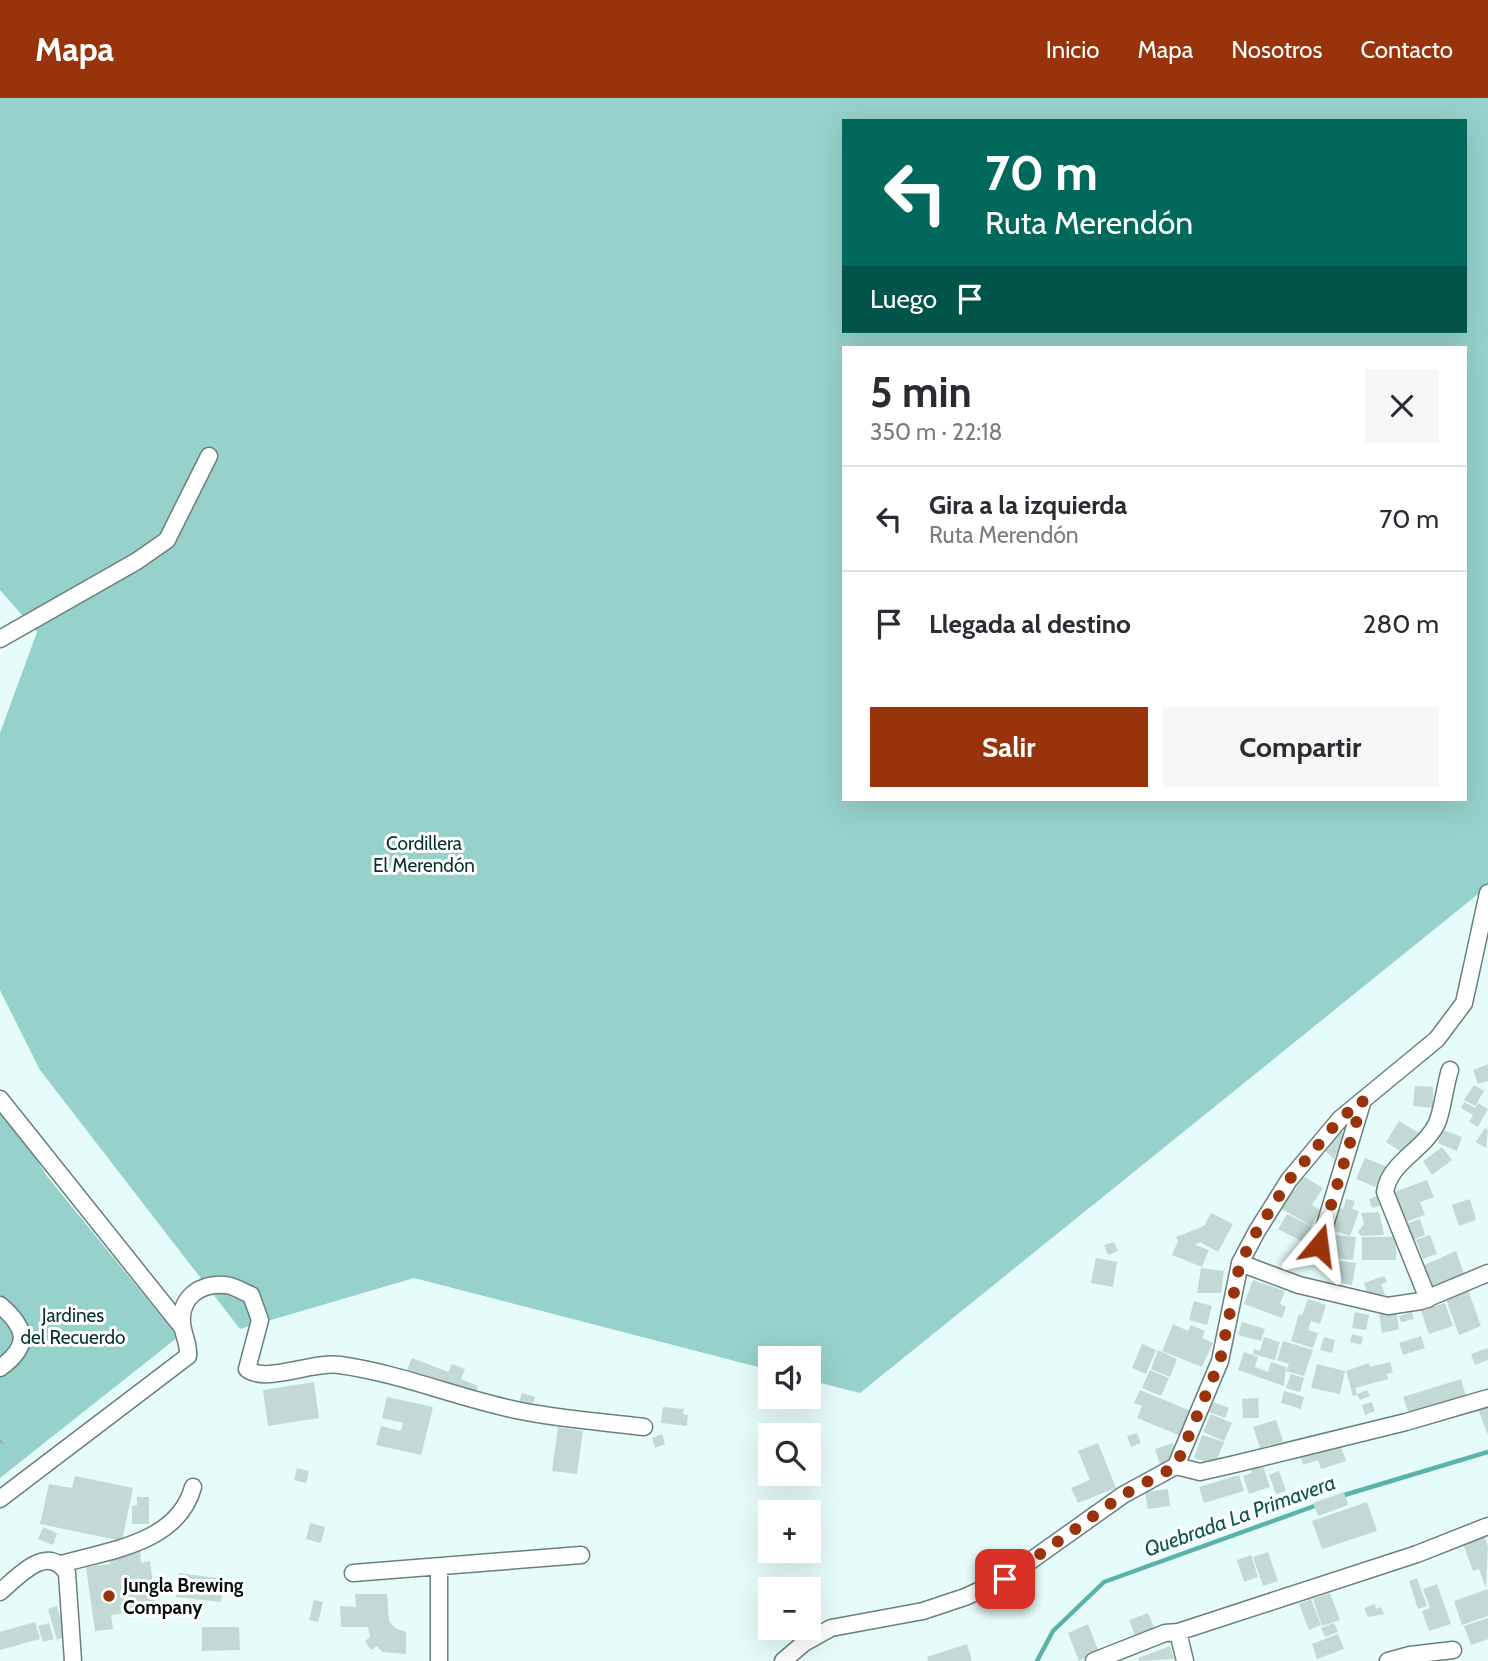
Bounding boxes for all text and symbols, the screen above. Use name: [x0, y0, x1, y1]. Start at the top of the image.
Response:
text: Mapa: [35, 29, 114, 69]
text: Inicio: [1046, 35, 1099, 64]
text: Mapa: [1137, 35, 1193, 64]
text: Nosotros: [1231, 35, 1322, 64]
text: Contacto: [1360, 35, 1453, 64]
text: 70 m: [985, 143, 1098, 202]
icon: left: [870, 147, 961, 238]
text: Ruta Merendón: [985, 203, 1193, 242]
icon: arrive: [951, 280, 989, 318]
text: Luego: [870, 283, 937, 315]
text: 5 min: [870, 366, 972, 418]
button: close: [1365, 369, 1439, 443]
text: 350 m · 22:18: [870, 418, 1002, 446]
text: Gira a la izquierda: [929, 489, 1127, 521]
icon: left: [870, 500, 908, 538]
text: 70 m: [1379, 503, 1439, 535]
text: Ruta Merendón: [929, 521, 1079, 549]
icon: arrive: [870, 605, 908, 643]
text: Llegada al destino: [929, 608, 1131, 640]
text: 280 m: [1363, 608, 1439, 640]
button: Salir: [870, 707, 1148, 787]
button: Compartir: [1162, 707, 1439, 787]
park label: Cordillera El Merendón: [373, 832, 475, 877]
position arrow: [1282, 1208, 1356, 1282]
park label: Jardines del Recuerdo: [21, 1304, 125, 1349]
map controls: [758, 1346, 821, 1640]
button: sound: [758, 1346, 821, 1409]
button: search: [758, 1423, 821, 1486]
water label: Quebrada La Primavera: [1141, 1469, 1339, 1562]
button: +: [758, 1500, 821, 1563]
pin: [975, 1549, 1035, 1609]
icon: arrive: [986, 1560, 1024, 1598]
place label: Jungla Brewing Company: [122, 1574, 244, 1619]
button: −: [758, 1577, 821, 1640]
marker: Jungla Brewing Company: [101, 1588, 117, 1604]

